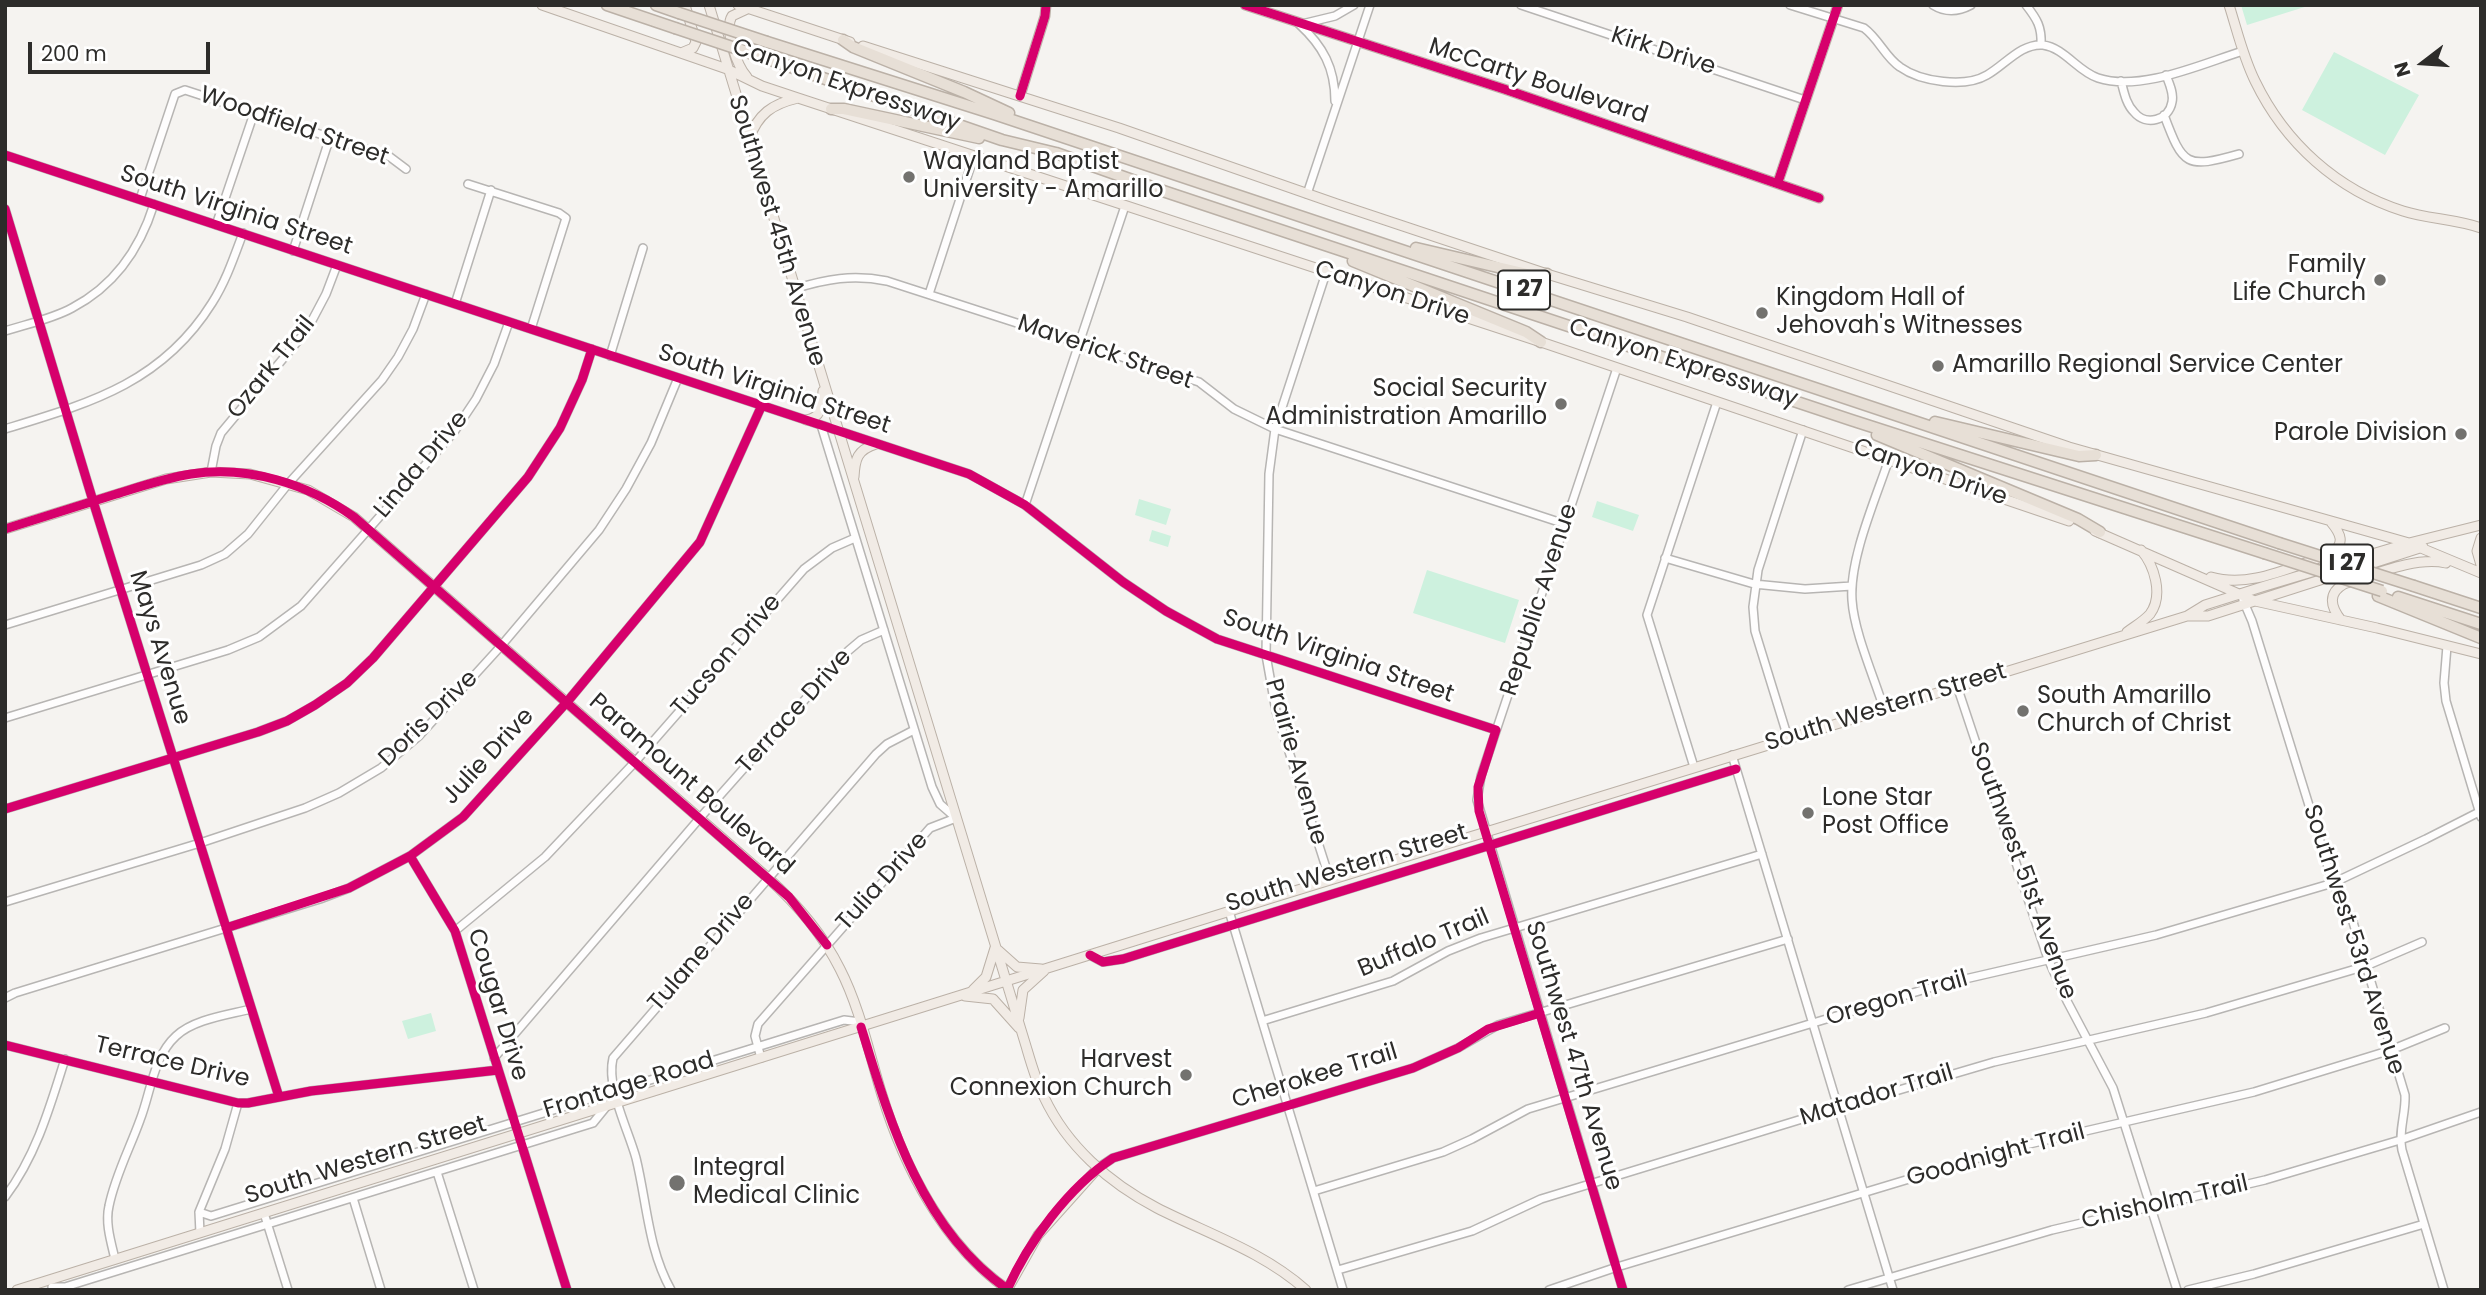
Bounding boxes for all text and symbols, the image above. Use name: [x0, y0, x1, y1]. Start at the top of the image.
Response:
street label: Kirk Drive: [1607, 22, 1719, 82]
scale bar: [32, 28, 214, 72]
north arrow: [2388, 28, 2458, 98]
street label: Canyon Expressway: [728, 33, 964, 139]
street label: McCarty Boulevard: [1425, 33, 1651, 131]
text: 200 m: [41, 39, 107, 68]
text: N: [2387, 59, 2417, 80]
street label: Woodfield Street: [196, 81, 392, 173]
street label: Southwest 45th Avenue: [721, 92, 831, 370]
place label: Wayland Baptist University - Amarillo: [923, 149, 1164, 205]
street label: South Virginia Street: [116, 160, 356, 262]
marker: Wayland Baptist University - Amarillo: [901, 169, 917, 185]
place label: Family Life Church: [2232, 252, 2366, 308]
street label: Canyon Drive: [1311, 255, 1473, 333]
road number: I 27: [1498, 270, 1550, 310]
marker: Family Life Church: [2372, 272, 2388, 288]
place label: Kingdom Hall of Jehovah's Witnesses: [1776, 285, 2023, 341]
marker: Kingdom Hall of Jehovah's Witnesses: [1754, 305, 1770, 321]
street label: Maverick Street: [1013, 309, 1197, 397]
street label: Ozark Trail: [222, 311, 322, 425]
street label: Canyon Expressway: [1565, 313, 1801, 415]
street label: South Virginia Street: [654, 339, 894, 441]
place label: Amarillo Regional Service Center: [1952, 352, 2343, 380]
marker: Amarillo Regional Service Center: [1930, 358, 1946, 374]
place label: Social Security Administration Amarillo: [1265, 376, 1547, 432]
marker: Social Security Administration Amarillo: [1553, 396, 1569, 412]
street label: Linda Drive: [369, 406, 475, 524]
place label: Parole Division: [2274, 420, 2447, 448]
marker: Parole Division: [2453, 426, 2469, 442]
street label: Canyon Drive: [1849, 433, 2011, 513]
street label: Republic Avenue: [1495, 500, 1585, 700]
road number: I 27: [2321, 544, 2373, 584]
street label: Mays Avenue: [122, 568, 196, 728]
street label: Tucson Drive: [666, 589, 788, 723]
street label: South Virginia Street: [1219, 604, 1457, 710]
street label: Terrace Drive: [731, 644, 859, 780]
street label: South Western Street: [1762, 658, 2010, 758]
street label: Doris Drive: [374, 665, 484, 773]
street label: Prairie Avenue: [1258, 676, 1332, 848]
place label: South Amarillo Church of Christ: [2037, 683, 2231, 739]
street label: Paramount Boulevard: [583, 688, 799, 882]
street label: Julie Drive: [437, 703, 541, 811]
marker: South Amarillo Church of Christ: [2015, 703, 2031, 719]
street label: Southwest 51st Avenue: [1962, 738, 2082, 1004]
place label: Lone Star Post Office: [1822, 785, 1949, 841]
street label: Southwest 53rd Avenue: [2296, 801, 2410, 1079]
marker: Lone Star Post Office: [1800, 805, 1816, 821]
street label: South Western Street: [1223, 819, 1471, 919]
street label: Tulia Drive: [831, 827, 935, 937]
street label: Tulane Drive: [643, 888, 761, 1018]
street label: Buffalo Trail: [1354, 903, 1494, 985]
street label: Southwest 47th Avenue: [1518, 918, 1628, 1194]
street label: Cougar Drive: [460, 926, 534, 1084]
street label: Oregon Trail: [1823, 965, 1971, 1033]
street label: Terrace Drive: [92, 1031, 252, 1095]
street label: Cherokee Trail: [1229, 1038, 1401, 1116]
street label: Frontage Road: [540, 1046, 718, 1126]
place label: Harvest Connexion Church: [950, 1047, 1172, 1103]
street label: Matador Trail: [1797, 1059, 1957, 1133]
marker: Harvest Connexion Church: [1178, 1067, 1194, 1083]
street label: South Western Street: [242, 1111, 490, 1211]
street label: Goodnight Trail: [1904, 1118, 2088, 1194]
place label: Integral Medical Clinic: [693, 1155, 860, 1211]
street label: Chisholm Trail: [2079, 1170, 2251, 1236]
marker: Integral Medical Clinic: [667, 1173, 687, 1193]

